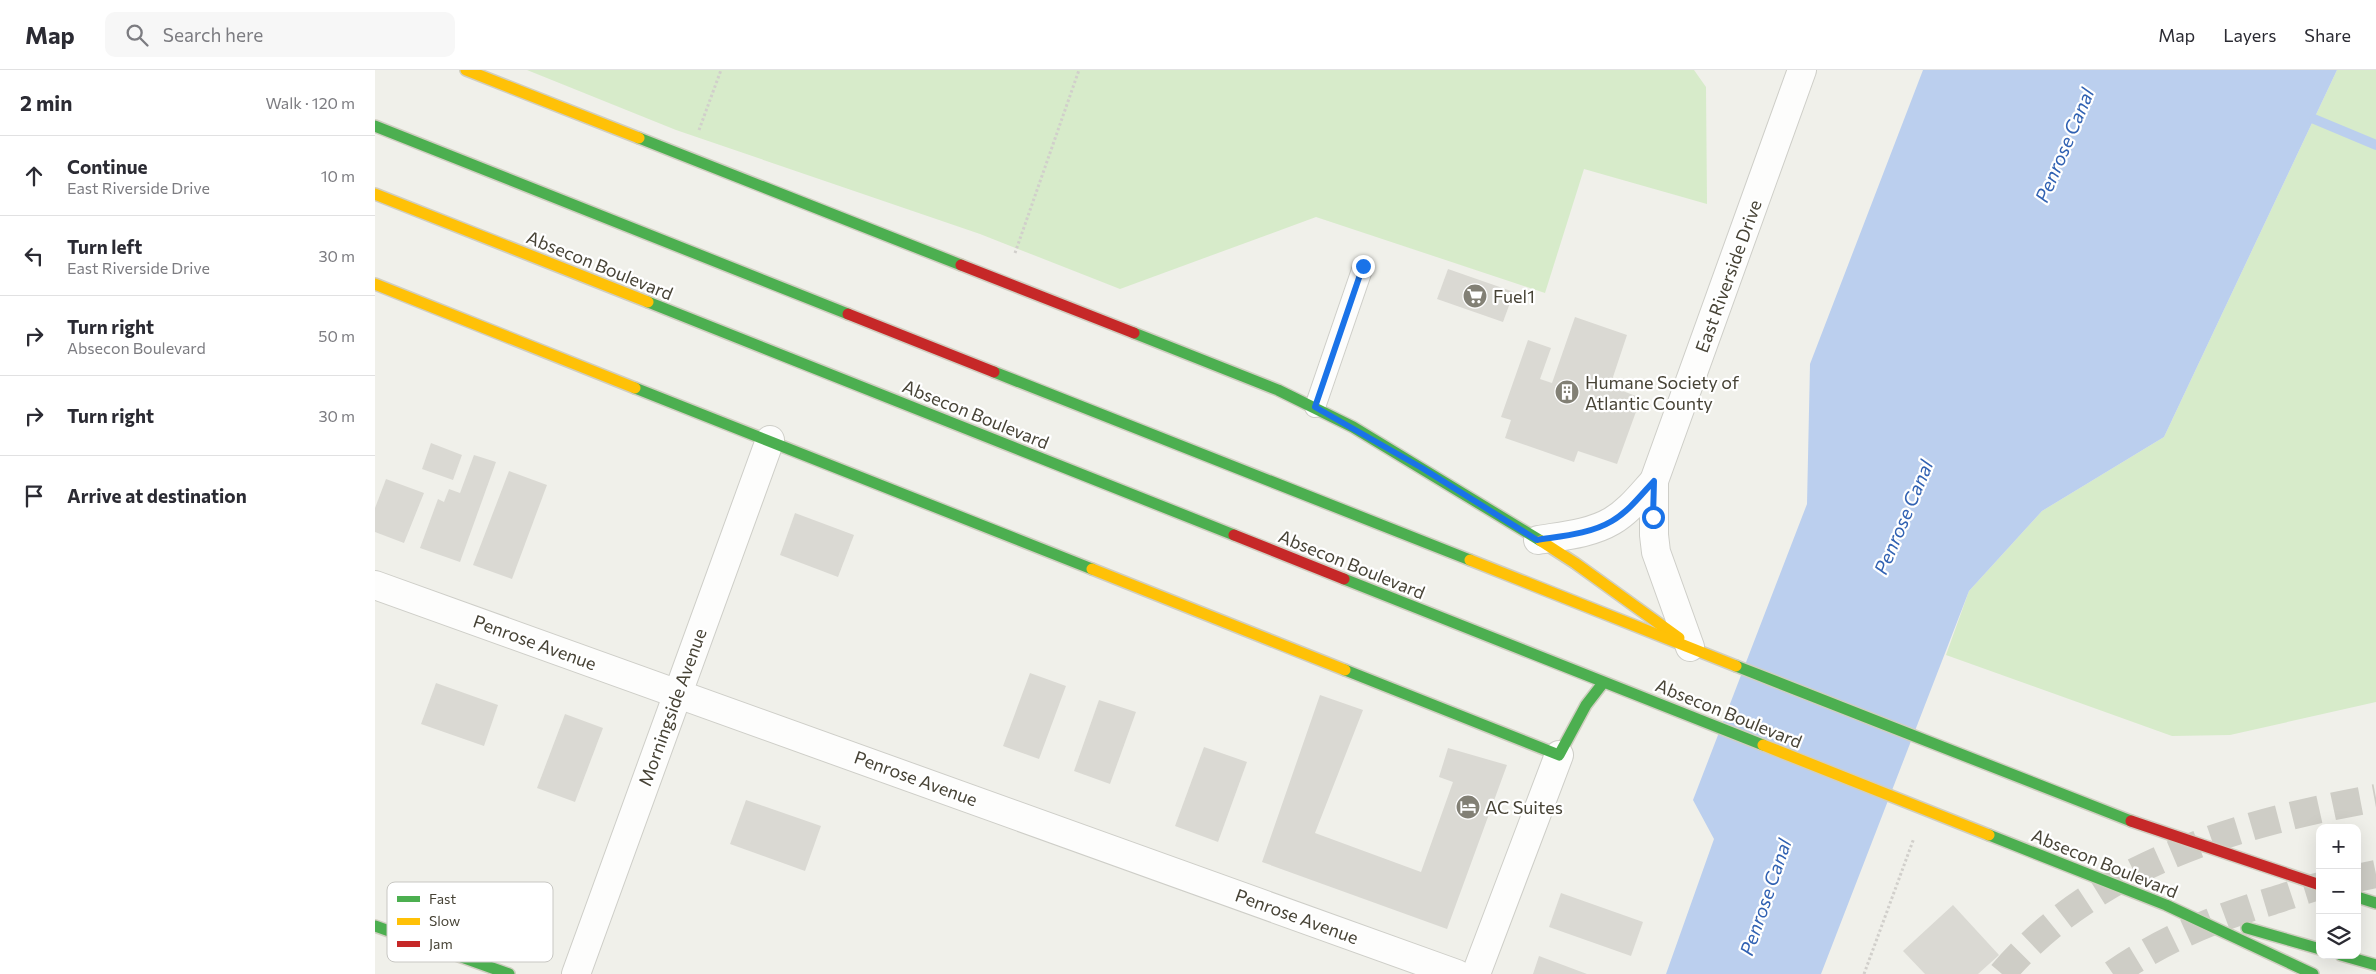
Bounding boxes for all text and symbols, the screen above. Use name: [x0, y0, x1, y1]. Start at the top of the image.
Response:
search box: [105, 12, 455, 57]
text: Map: [25, 20, 75, 49]
icon: search: [123, 21, 151, 49]
text: Search here: [163, 23, 263, 46]
text: Map: [2158, 24, 2195, 46]
text: Layers: [2223, 24, 2276, 46]
text: Share: [2304, 24, 2351, 46]
water label: Penrose Canal: [2030, 83, 2099, 206]
text: 2 min: [20, 90, 72, 115]
text: Walk · 120 m: [265, 93, 355, 112]
text: Continue: [67, 155, 147, 178]
icon: ahead: [20, 162, 48, 190]
text: 10 m: [321, 166, 355, 185]
text: East Riverside Drive: [67, 178, 210, 197]
street label: East Riverside Drive: [1690, 197, 1766, 355]
street label: Absecon Boulevard: [524, 226, 676, 304]
text: Turn left: [67, 235, 142, 258]
icon: left: [20, 242, 48, 270]
text: 30 m: [318, 246, 355, 265]
route end: [1352, 255, 1375, 278]
text: East Riverside Drive: [67, 258, 210, 277]
supermarket icon: Fuel1: [1462, 283, 1488, 309]
place label: Fuel1: [1493, 285, 1535, 307]
text: Turn right: [67, 315, 154, 338]
icon: right: [20, 322, 48, 350]
text: 50 m: [318, 326, 355, 345]
text: Absecon Boulevard: [67, 338, 206, 357]
place label: Humane Society of Atlantic County: [1585, 371, 1740, 414]
street label: Absecon Boulevard: [900, 375, 1052, 453]
building icon: Humane Society of Atlantic County: [1554, 379, 1580, 405]
icon: right: [20, 402, 48, 430]
text: Turn right: [67, 404, 154, 427]
text: 30 m: [318, 406, 355, 425]
water label: Penrose Canal: [1869, 455, 1938, 578]
icon: arrive: [20, 482, 48, 510]
text: Arrive at destination: [67, 484, 247, 507]
route start: [1642, 506, 1665, 529]
street label: Absecon Boulevard: [1276, 525, 1428, 603]
street label: Penrose Avenue: [470, 610, 600, 674]
street label: Morningside Avenue: [633, 625, 711, 789]
street label: Absecon Boulevard: [1653, 674, 1805, 752]
street label: Penrose Avenue: [851, 746, 981, 810]
hotel icon: AC Suites: [1455, 794, 1481, 820]
place label: AC Suites: [1485, 796, 1563, 818]
street label: Absecon Boulevard: [2029, 824, 2181, 902]
map controls: [2316, 824, 2361, 959]
button: +: [2316, 824, 2361, 869]
water label: Penrose Canal: [1734, 835, 1796, 958]
button: −: [2316, 869, 2361, 914]
legend: [387, 882, 553, 962]
street label: Penrose Avenue: [1232, 884, 1362, 948]
text: Fast: [429, 890, 456, 907]
text: Slow: [429, 912, 460, 929]
button: layers: [2316, 914, 2361, 959]
text: Jam: [429, 935, 453, 952]

